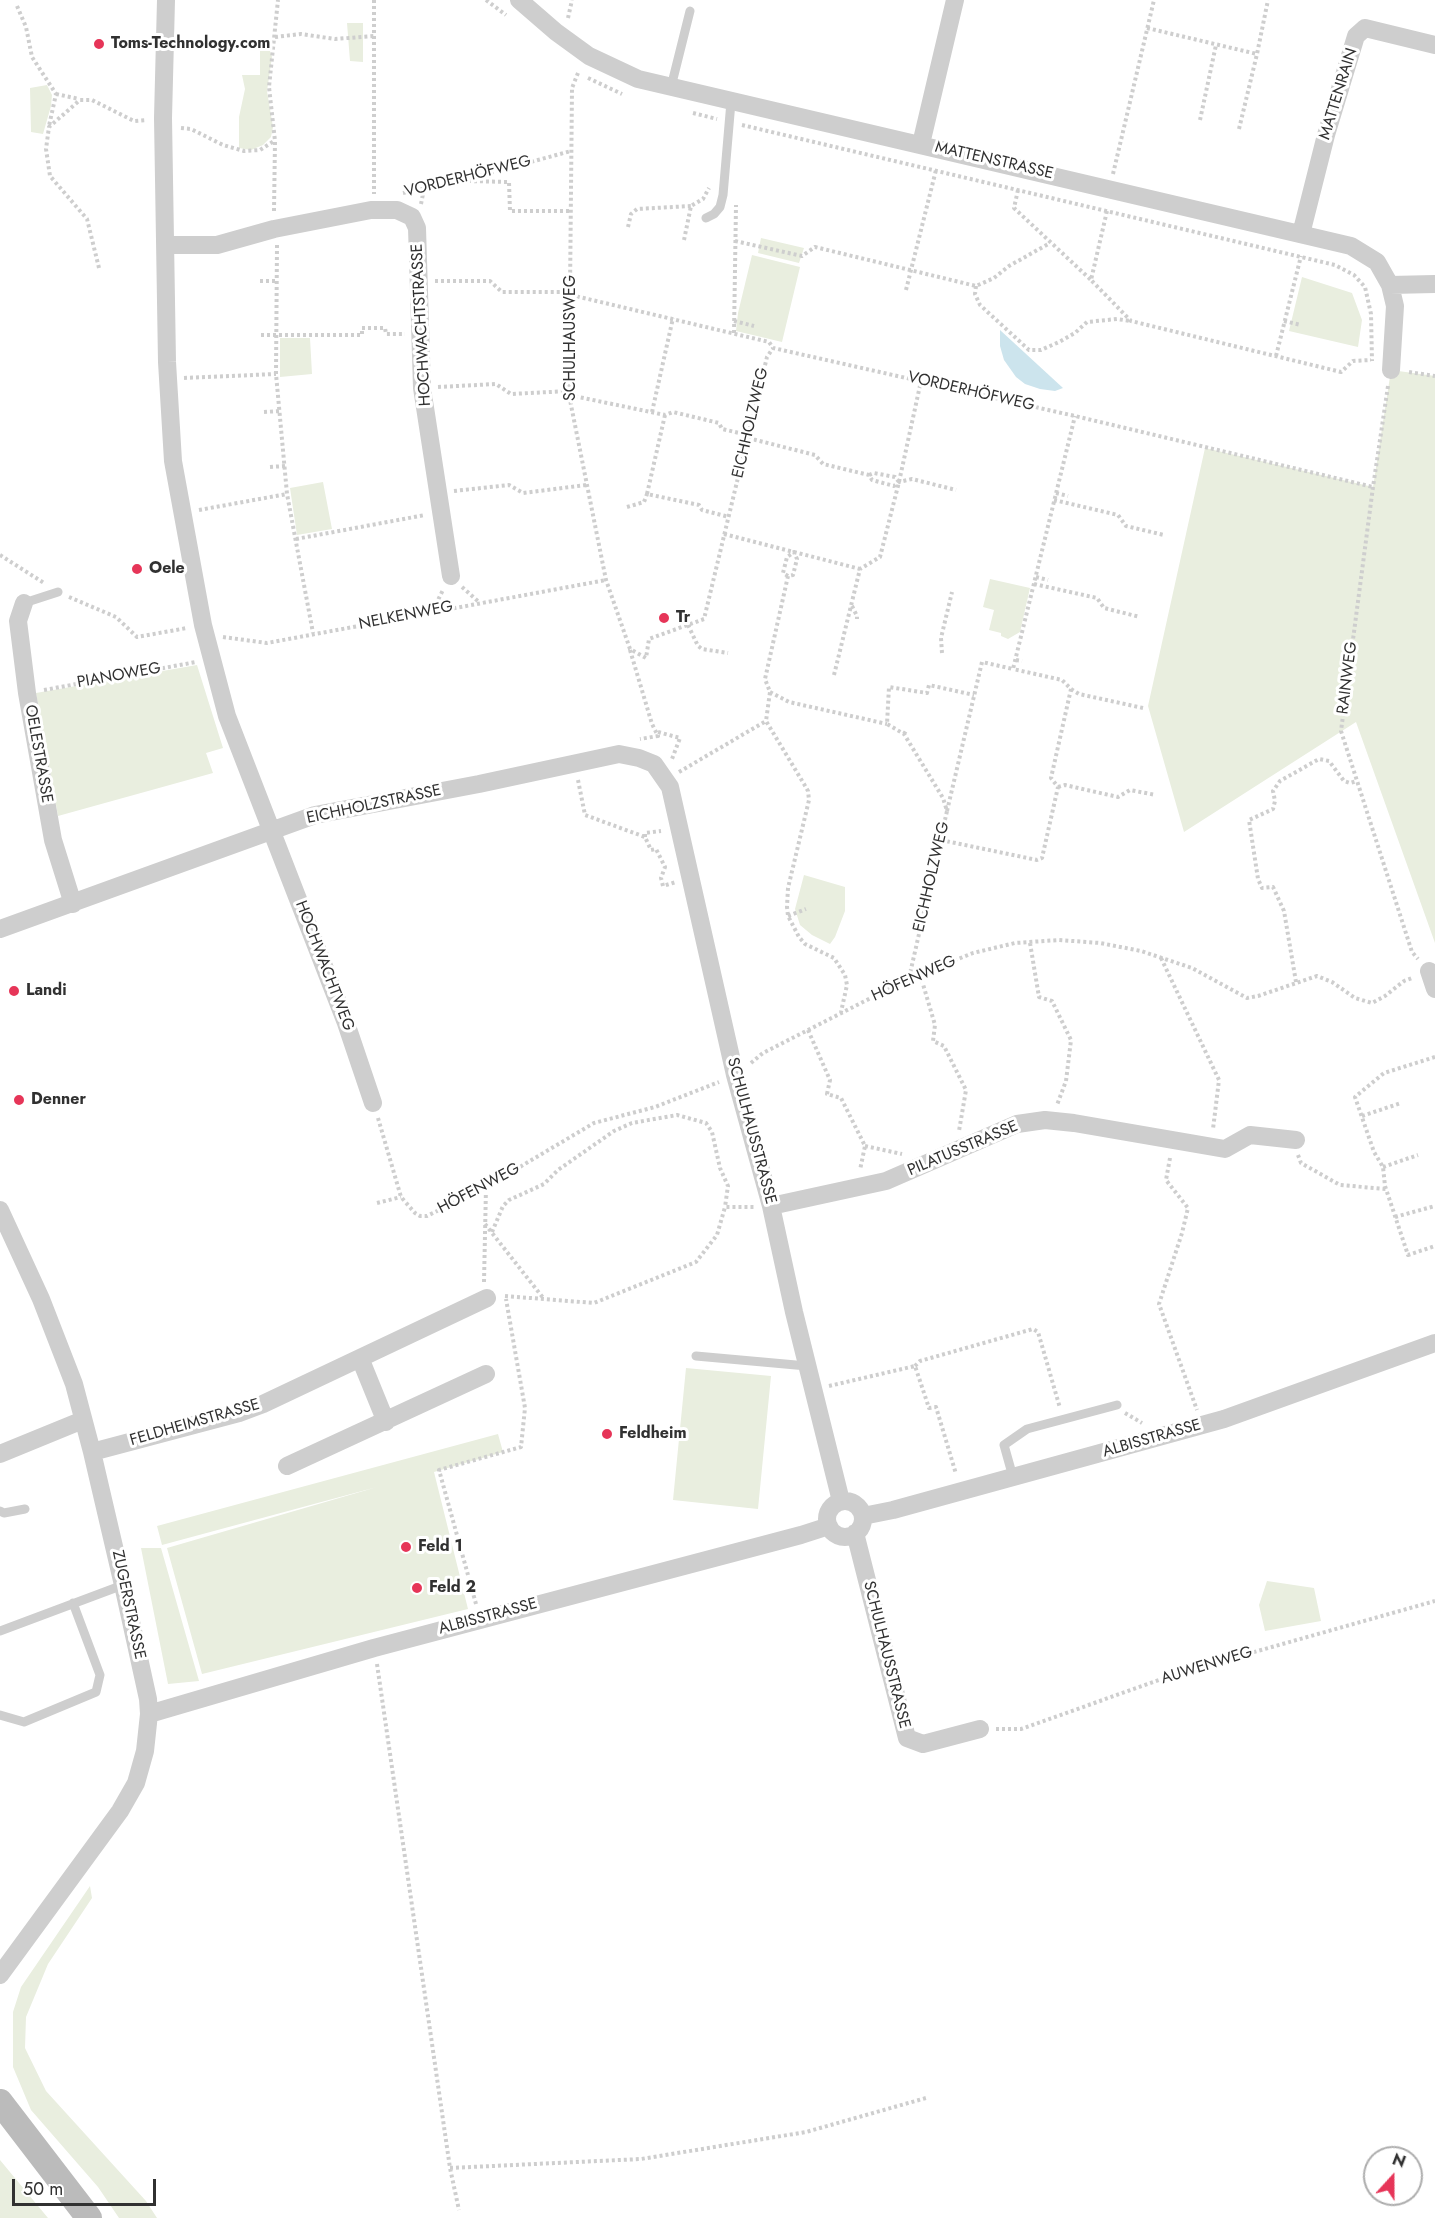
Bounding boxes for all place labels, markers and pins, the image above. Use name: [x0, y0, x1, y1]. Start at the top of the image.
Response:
place label: Toms-Technology.com: [111, 34, 270, 54]
marker: Toms-Technology.com: [92, 37, 106, 51]
place label: Oele: [149, 559, 185, 579]
marker: Oele: [130, 562, 144, 576]
place label: Tr: [676, 608, 690, 628]
marker: Tr: [657, 611, 671, 625]
place label: Landi: [26, 981, 67, 1001]
marker: Landi: [7, 984, 21, 998]
place label: Denner: [31, 1090, 86, 1110]
marker: Denner: [12, 1093, 26, 1107]
place label: Feldheim: [619, 1424, 687, 1444]
marker: Feldheim: [600, 1427, 614, 1441]
place label: Feld 1: [418, 1537, 463, 1557]
marker: Feld 1: [399, 1540, 413, 1554]
place label: Feld 2: [429, 1578, 476, 1598]
marker: Feld 2: [410, 1581, 424, 1595]

